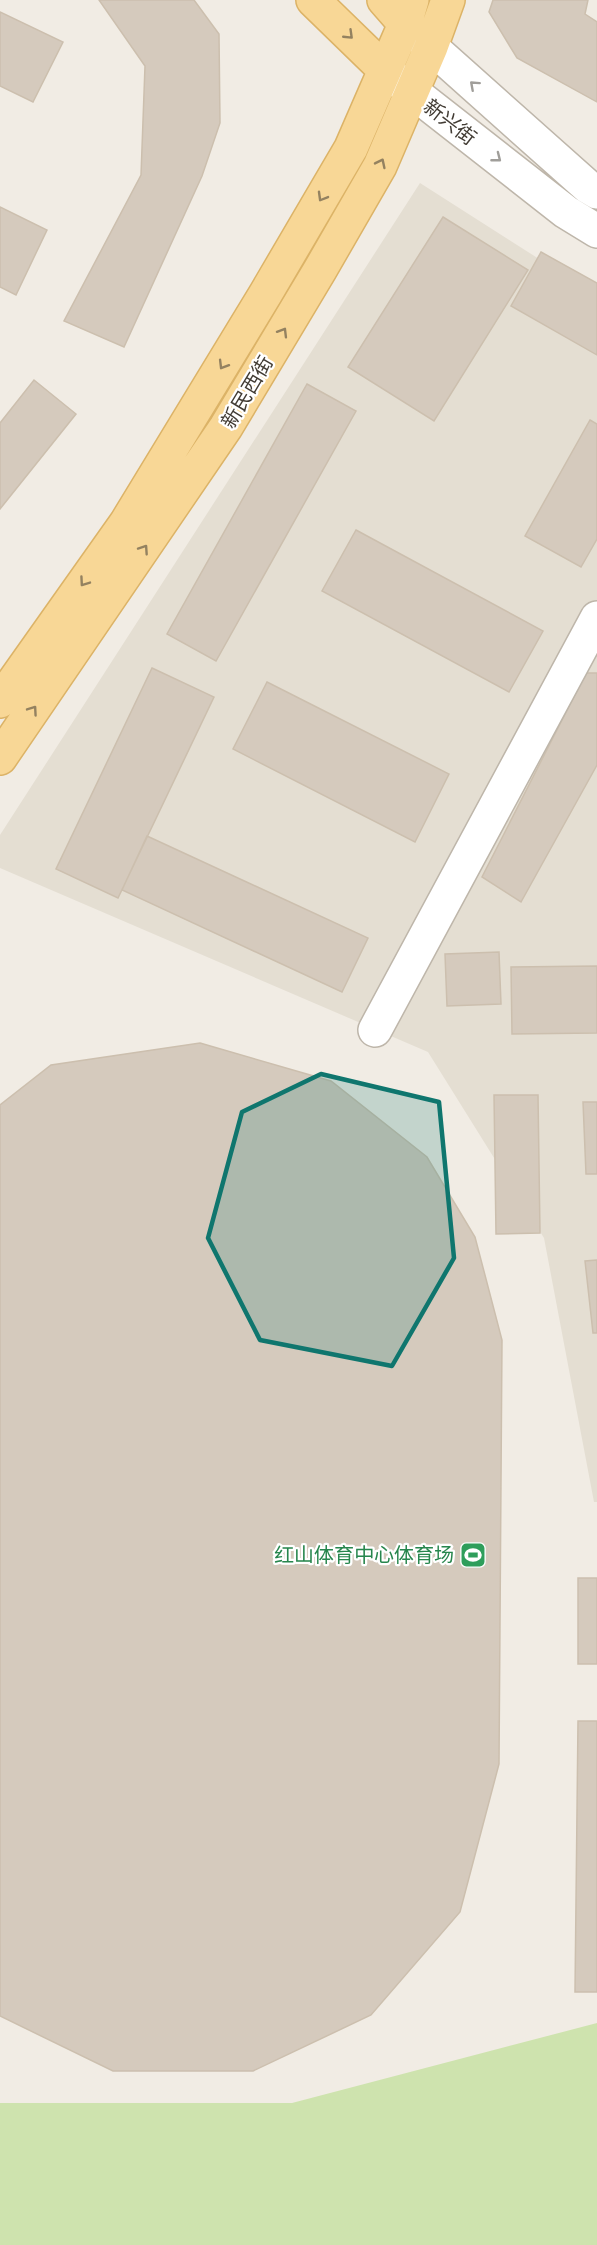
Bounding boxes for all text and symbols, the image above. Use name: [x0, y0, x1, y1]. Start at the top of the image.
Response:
one-way arrow: [342, 27, 353, 38]
one-way arrow: [470, 81, 481, 92]
street label: 新兴街: [418, 93, 482, 151]
one-way arrow: [490, 151, 501, 162]
one-way arrow: [373, 159, 385, 170]
one-way arrow: [318, 191, 329, 201]
one-way arrow: [276, 328, 287, 338]
street label: 新民西街: [215, 351, 279, 433]
one-way arrow: [218, 359, 230, 369]
one-way arrow: [137, 545, 148, 556]
one-way arrow: [80, 576, 91, 587]
one-way arrow: [26, 705, 37, 716]
sports icon: 红山体育中心体育场: [458, 1540, 488, 1570]
place label: 红山体育中心体育场: [274, 1542, 454, 1568]

